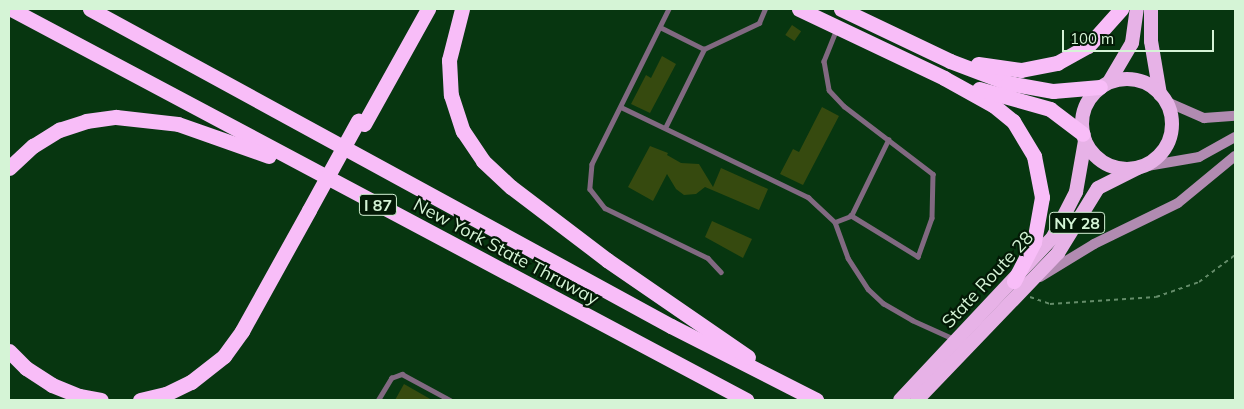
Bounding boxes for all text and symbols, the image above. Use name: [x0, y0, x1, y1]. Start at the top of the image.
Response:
scale bar: [1064, 20, 1216, 52]
text: 100 m: [1070, 29, 1114, 48]
road number: I 87: [358, 192, 398, 218]
street label: New York State Thruway: [410, 194, 602, 310]
road number: NY 28: [1048, 210, 1106, 237]
street label: State Route 28: [938, 227, 1038, 333]

